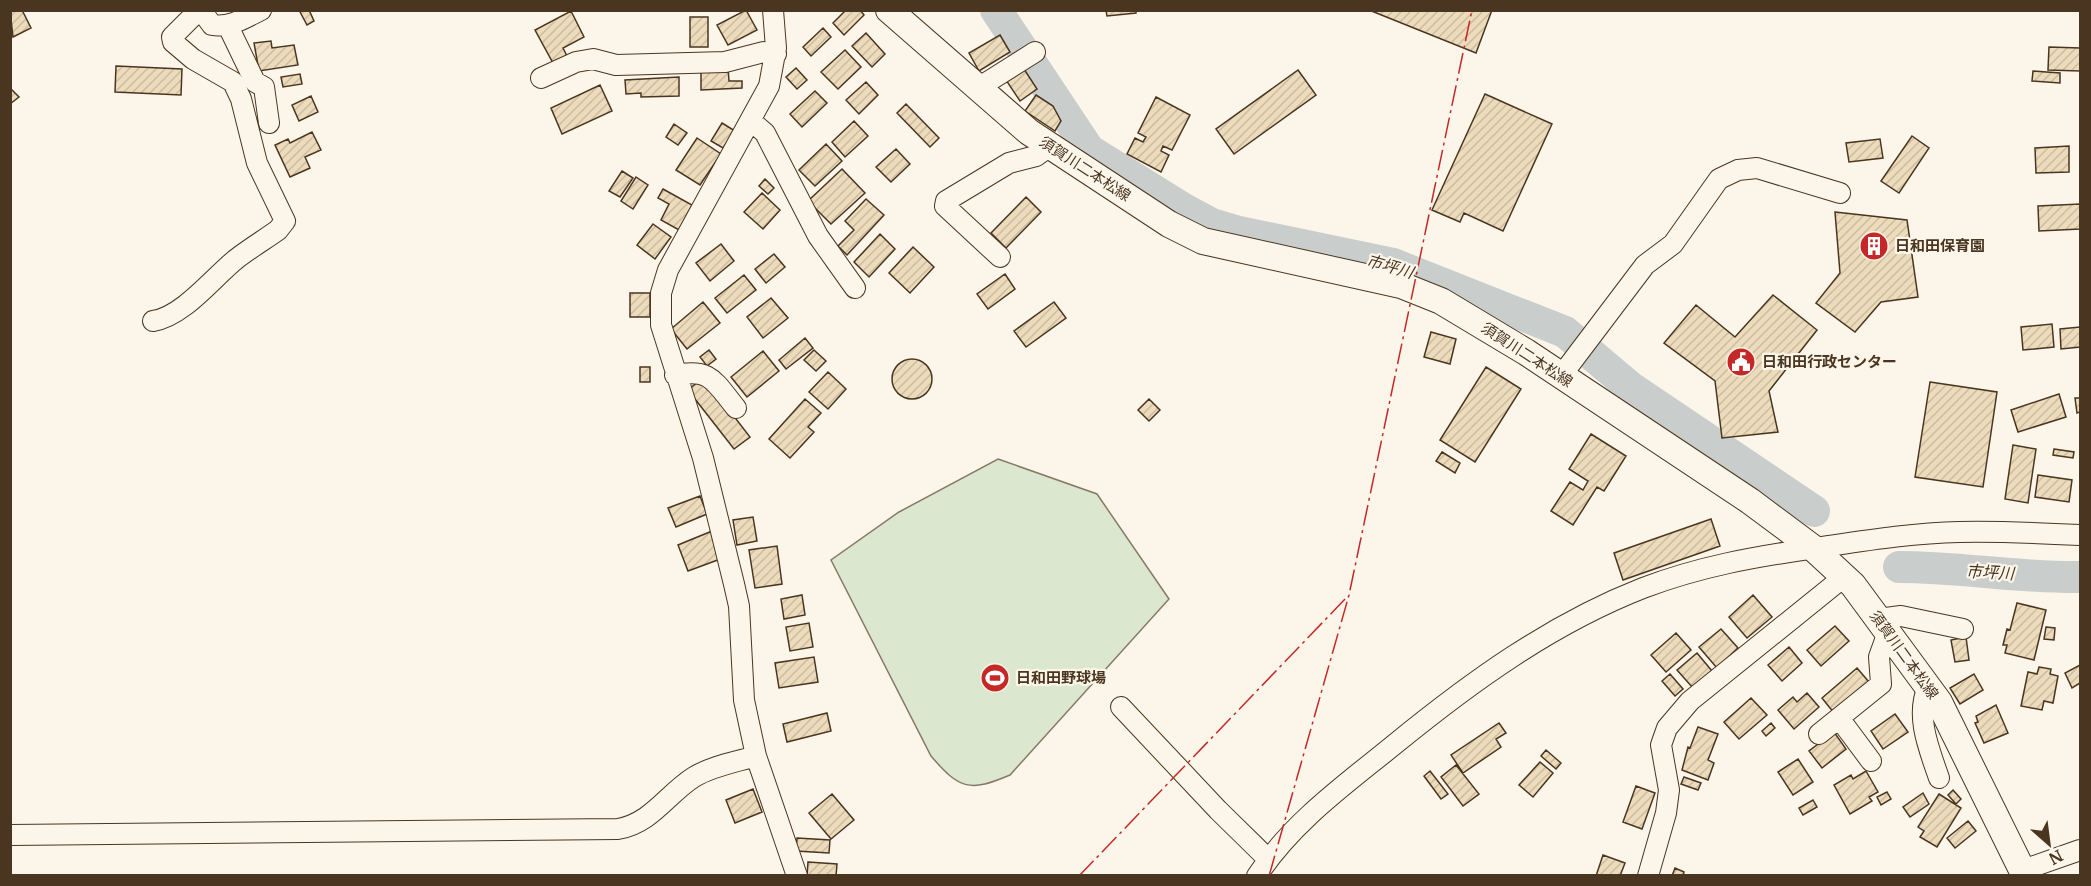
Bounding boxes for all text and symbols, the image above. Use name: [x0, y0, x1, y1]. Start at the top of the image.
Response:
street label: 須賀川二本松線: [1036, 132, 1134, 205]
building icon: 日和田保育園: [1858, 230, 1890, 262]
place label: 日和田保育園: [1895, 236, 1985, 255]
water label: 市坪川: [1364, 250, 1418, 283]
street label: 須賀川二本松線: [1478, 318, 1576, 391]
public building icon: 日和田行政センター: [1725, 346, 1757, 378]
place label: 日和田行政センター: [1762, 352, 1897, 371]
water label: 市坪川: [1966, 561, 2016, 583]
street label: 須賀川二本松線: [1866, 607, 1943, 703]
sports icon: 日和田野球場: [979, 662, 1011, 694]
place label: 日和田野球場: [1016, 668, 1106, 687]
north arrow: [2019, 814, 2079, 874]
text: N: [2045, 845, 2066, 869]

